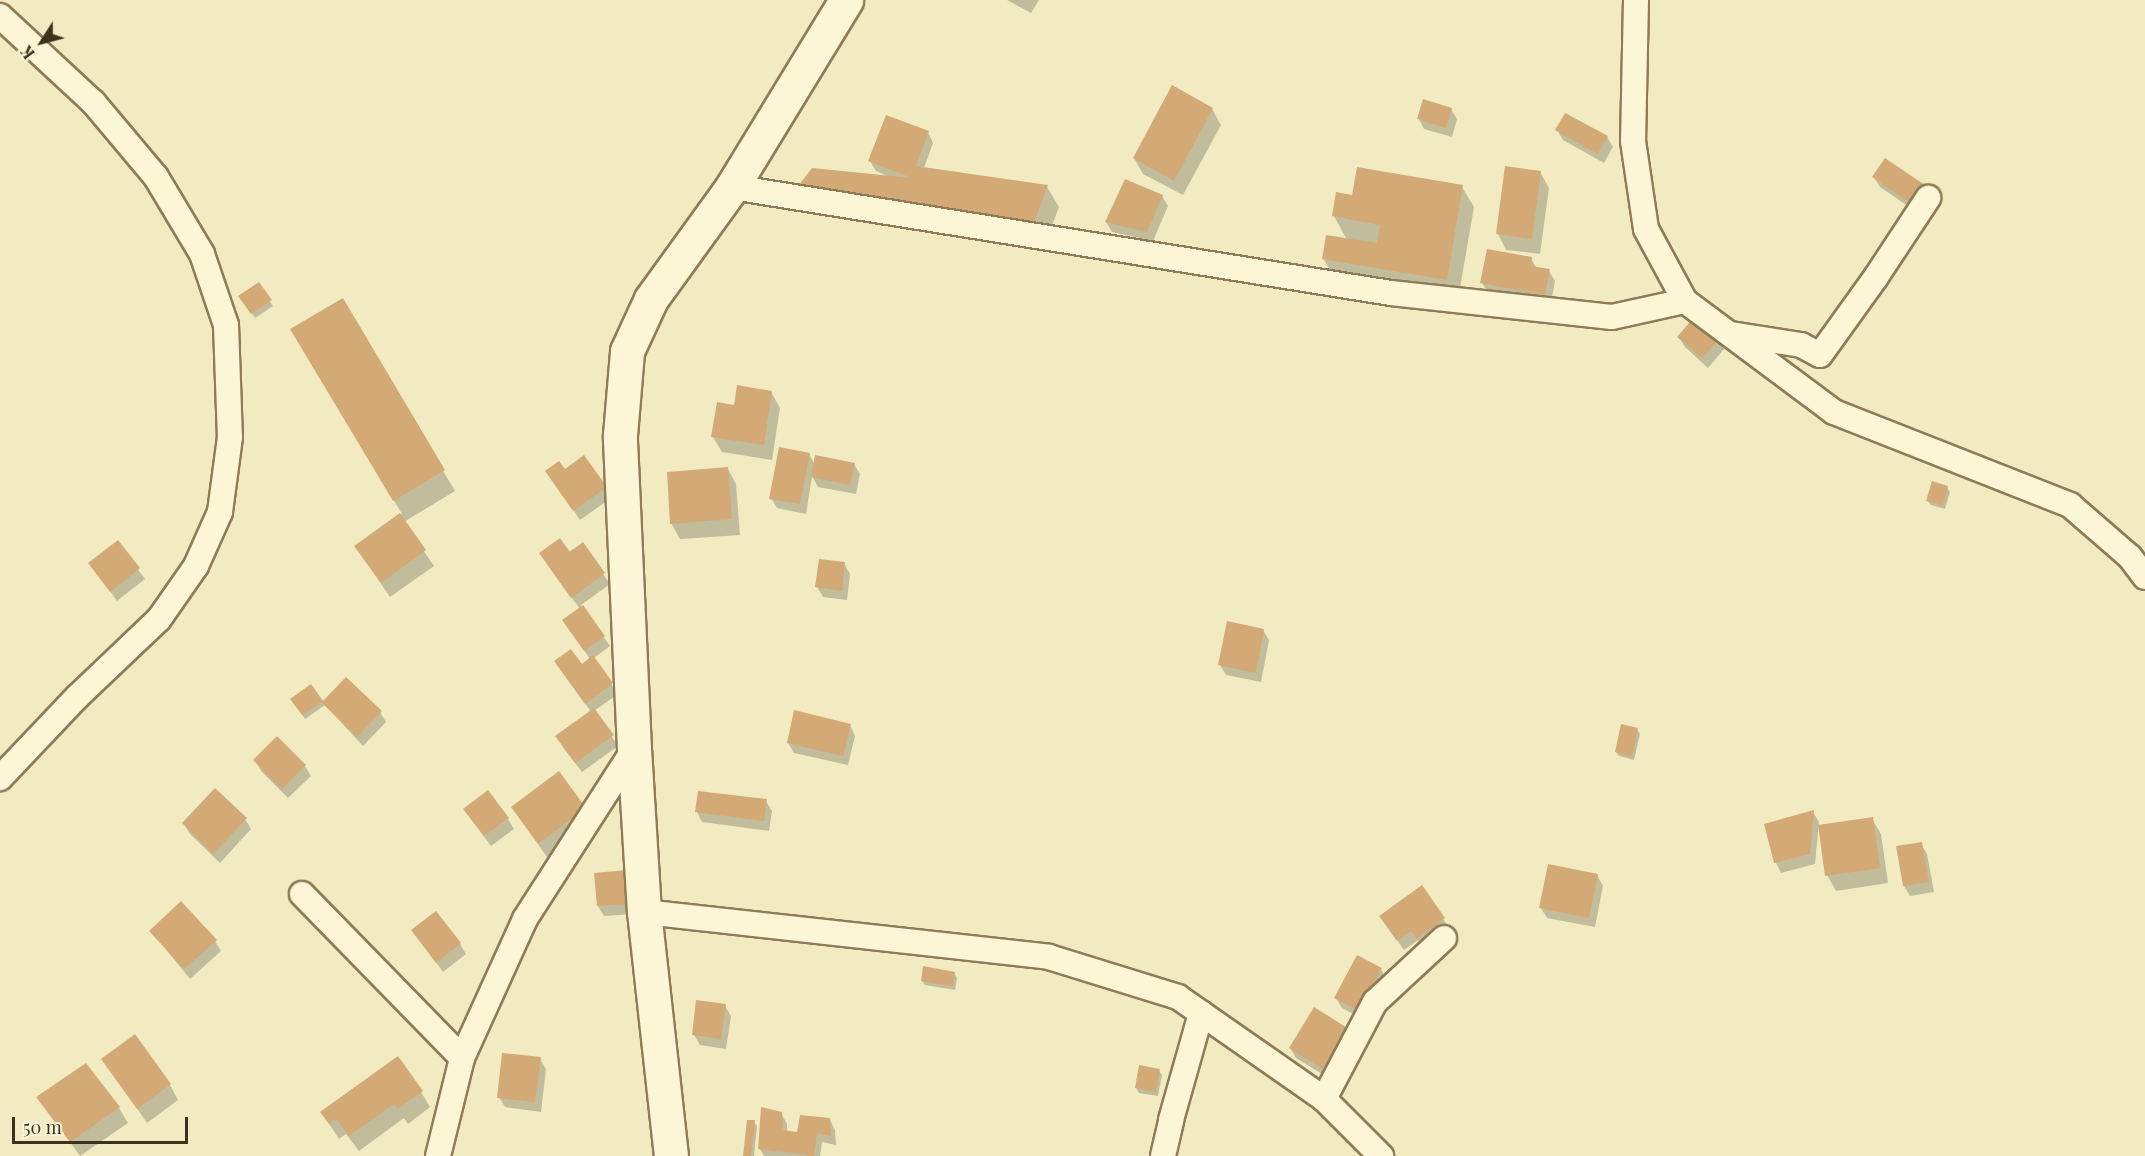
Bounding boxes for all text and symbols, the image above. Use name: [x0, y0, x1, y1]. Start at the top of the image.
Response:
north arrow: [12, 12, 72, 72]
text: K: [15, 42, 39, 64]
scale bar: [15, 1105, 190, 1143]
text: 50 m: [23, 1115, 62, 1139]

